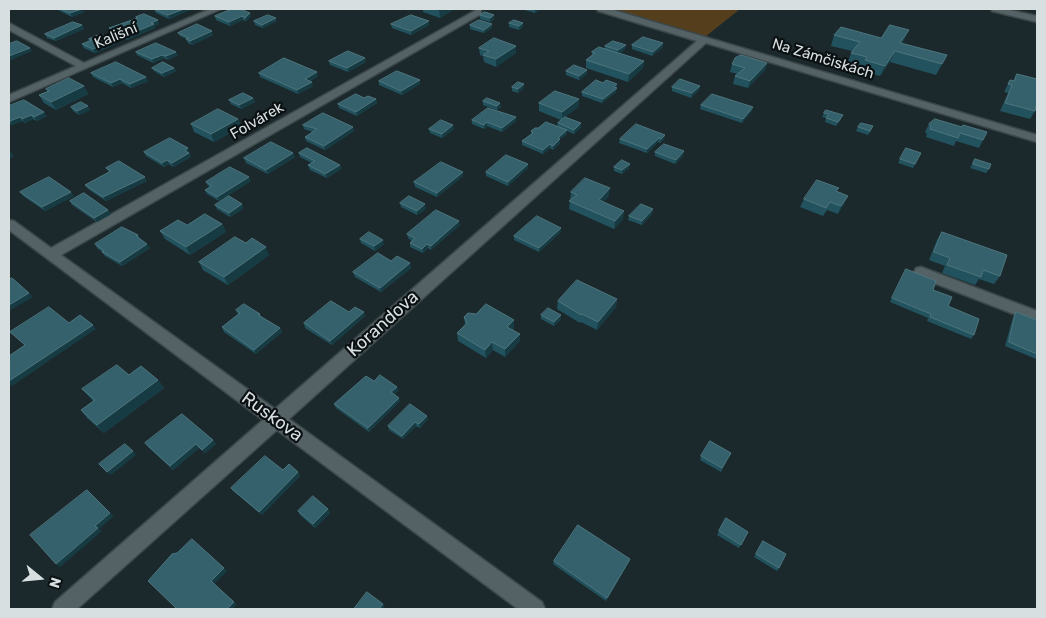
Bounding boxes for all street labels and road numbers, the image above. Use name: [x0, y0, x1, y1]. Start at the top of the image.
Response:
street label: Kališní: [92, 19, 140, 53]
street label: Na Zámčiskách: [770, 35, 876, 83]
street label: Folvárek: [227, 98, 287, 144]
street label: Korandova: [343, 286, 423, 362]
street label: Ruskova: [237, 388, 307, 446]

